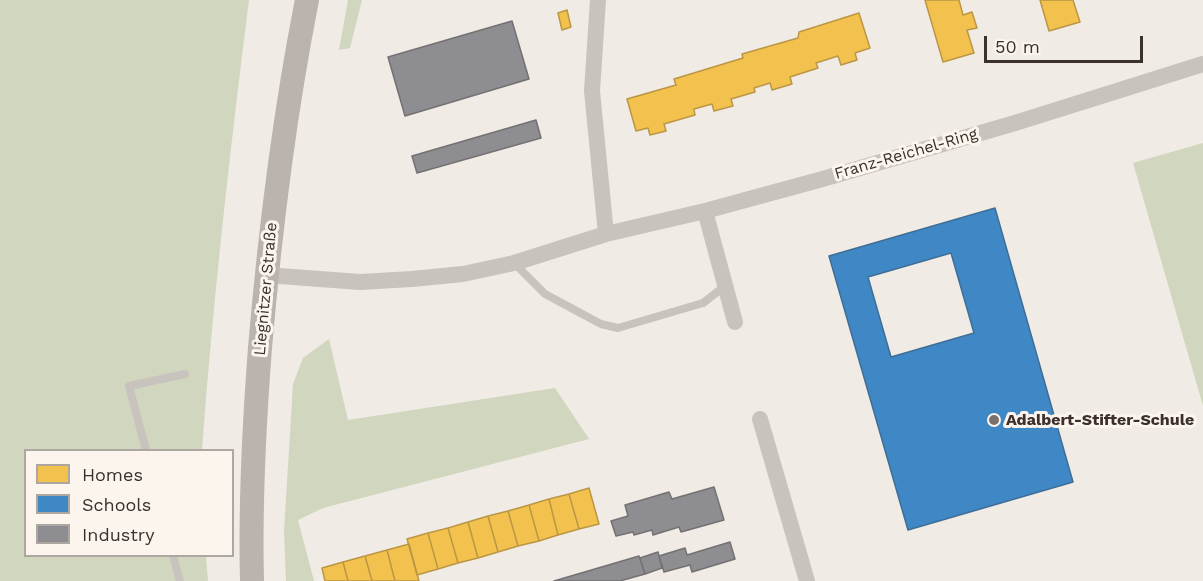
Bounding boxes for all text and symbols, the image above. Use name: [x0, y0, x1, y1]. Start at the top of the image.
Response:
scale bar: [987, 24, 1146, 62]
text: 50 m: [995, 36, 1040, 57]
street label: Franz-Reichel-Ring: [832, 124, 980, 184]
street label: Liegnitzer Straße: [251, 222, 281, 356]
place label: Adalbert-Stifter-Schule: [1006, 410, 1194, 430]
marker: Adalbert-Stifter-Schule: [987, 413, 1001, 427]
legend: [24, 449, 234, 557]
text: Homes: [82, 464, 143, 485]
text: Schools: [82, 494, 151, 515]
text: Industry: [82, 524, 154, 545]

